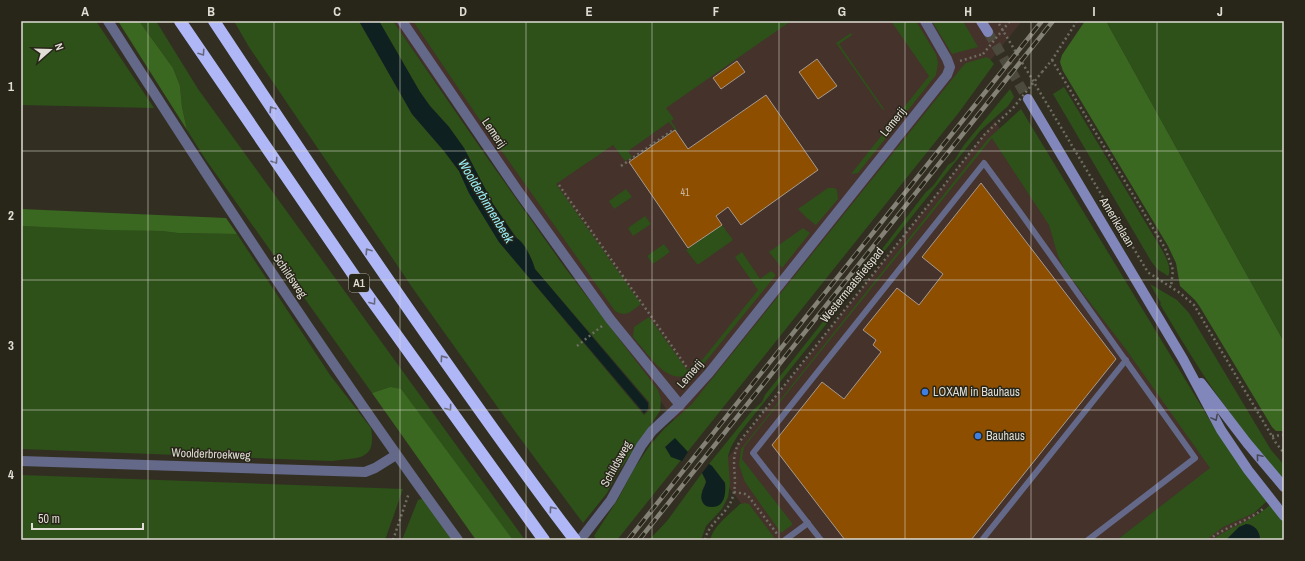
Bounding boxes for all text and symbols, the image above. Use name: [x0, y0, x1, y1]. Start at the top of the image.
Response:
text: A: [81, 3, 89, 20]
text: B: [207, 3, 215, 20]
text: C: [333, 3, 341, 20]
text: D: [459, 3, 467, 20]
text: E: [585, 3, 593, 20]
text: F: [713, 3, 720, 20]
text: G: [838, 3, 846, 20]
text: H: [964, 3, 972, 20]
text: I: [1093, 3, 1096, 20]
text: J: [1217, 3, 1223, 20]
north arrow: [30, 30, 70, 70]
text: N: [52, 41, 67, 52]
one-way arrow: [197, 49, 205, 56]
text: 1: [8, 78, 14, 95]
street label: Lemerij: [876, 104, 910, 140]
one-way arrow: [269, 106, 276, 113]
street label: Lemerij: [478, 115, 510, 151]
water label: Woolderbinnenbeek: [454, 156, 518, 247]
one-way arrow: [270, 157, 278, 164]
house number: 41: [680, 186, 690, 199]
street label: Amerikalaan: [1095, 193, 1138, 250]
text: 2: [8, 207, 14, 224]
street label: Westermaatsfietspad: [817, 244, 887, 326]
one-way arrow: [366, 249, 373, 256]
street label: Schildsweg: [269, 251, 311, 302]
road number: A1: [349, 274, 369, 292]
one-way arrow: [368, 298, 375, 305]
text: 3: [8, 337, 14, 354]
one-way arrow: [440, 355, 448, 362]
street label: Lemerij: [673, 356, 707, 392]
place label: LOXAM in Bauhaus: [933, 384, 1020, 400]
marker: LOXAM in Bauhaus: [920, 387, 930, 397]
one-way arrow: [444, 404, 452, 411]
one-way arrow: [1210, 414, 1217, 421]
place label: Bauhaus: [986, 428, 1025, 444]
marker: Bauhaus: [973, 431, 983, 441]
street label: Schildsweg: [597, 438, 635, 490]
street label: Woolderbroekweg: [171, 445, 251, 463]
one-way arrow: [1256, 454, 1263, 461]
text: 4: [8, 466, 14, 483]
scale bar: [32, 505, 143, 531]
one-way arrow: [549, 506, 556, 513]
text: 50 m: [38, 511, 60, 527]

